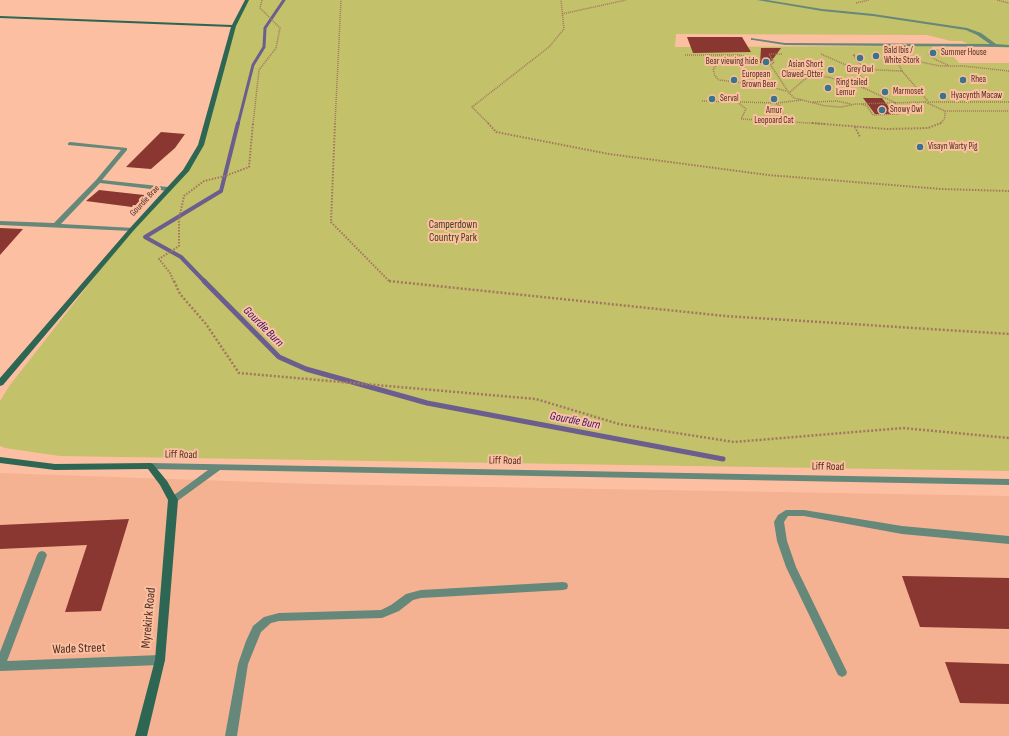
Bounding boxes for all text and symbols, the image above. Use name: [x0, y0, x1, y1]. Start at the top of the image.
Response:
place label: Bald Ibis / White Stork: [884, 46, 919, 67]
marker: Summer House: [928, 48, 938, 58]
place label: Summer House: [941, 48, 987, 58]
marker: Bald Ibis / White Stork: [871, 51, 881, 61]
marker: Grey Owl: [855, 53, 865, 63]
place label: Bear viewing hide: [706, 57, 758, 67]
marker: Bear viewing hide: [761, 57, 771, 67]
place label: Asian Short Clawed-Otter: [782, 60, 823, 81]
marker: Asian Short Clawed-Otter: [826, 65, 836, 75]
place label: Grey Owl: [847, 65, 873, 75]
place label: European Brown Bear: [742, 70, 776, 91]
marker: European Brown Bear: [729, 75, 739, 85]
marker: Rhea: [958, 75, 968, 85]
place label: Rhea: [971, 75, 986, 85]
place label: Ring tailed Lemur: [836, 78, 868, 99]
marker: Ring tailed Lemur: [823, 83, 833, 93]
marker: Marmoset: [880, 87, 890, 97]
place label: Marmoset: [893, 87, 923, 97]
marker: Hyacynth Macaw: [938, 91, 948, 101]
place label: Hyacynth Macaw: [951, 91, 1002, 101]
marker: Serval: [707, 94, 717, 104]
place label: Serval: [720, 94, 739, 104]
marker: Amur Leopoard Cat: [769, 94, 779, 104]
marker: Snowy Owl: [877, 105, 887, 115]
place label: Snowy Owl: [890, 105, 923, 115]
place label: Amur Leopoard Cat: [754, 106, 794, 127]
marker: Visayn Warty Pig: [915, 142, 925, 152]
place label: Visayn Warty Pig: [928, 142, 978, 152]
street label: Gourdie Brae: [128, 183, 162, 219]
park label: Camperdown Country Park: [429, 218, 477, 244]
water label: Gourdie Burn: [240, 304, 286, 350]
water label: Gourdie Burn: [549, 409, 601, 433]
street label: Liff Road: [165, 448, 197, 462]
street label: Liff Road: [489, 454, 521, 468]
street label: Liff Road: [812, 460, 844, 474]
street label: Myrekirk Road: [139, 587, 159, 649]
street label: Wade Street: [52, 640, 106, 658]

